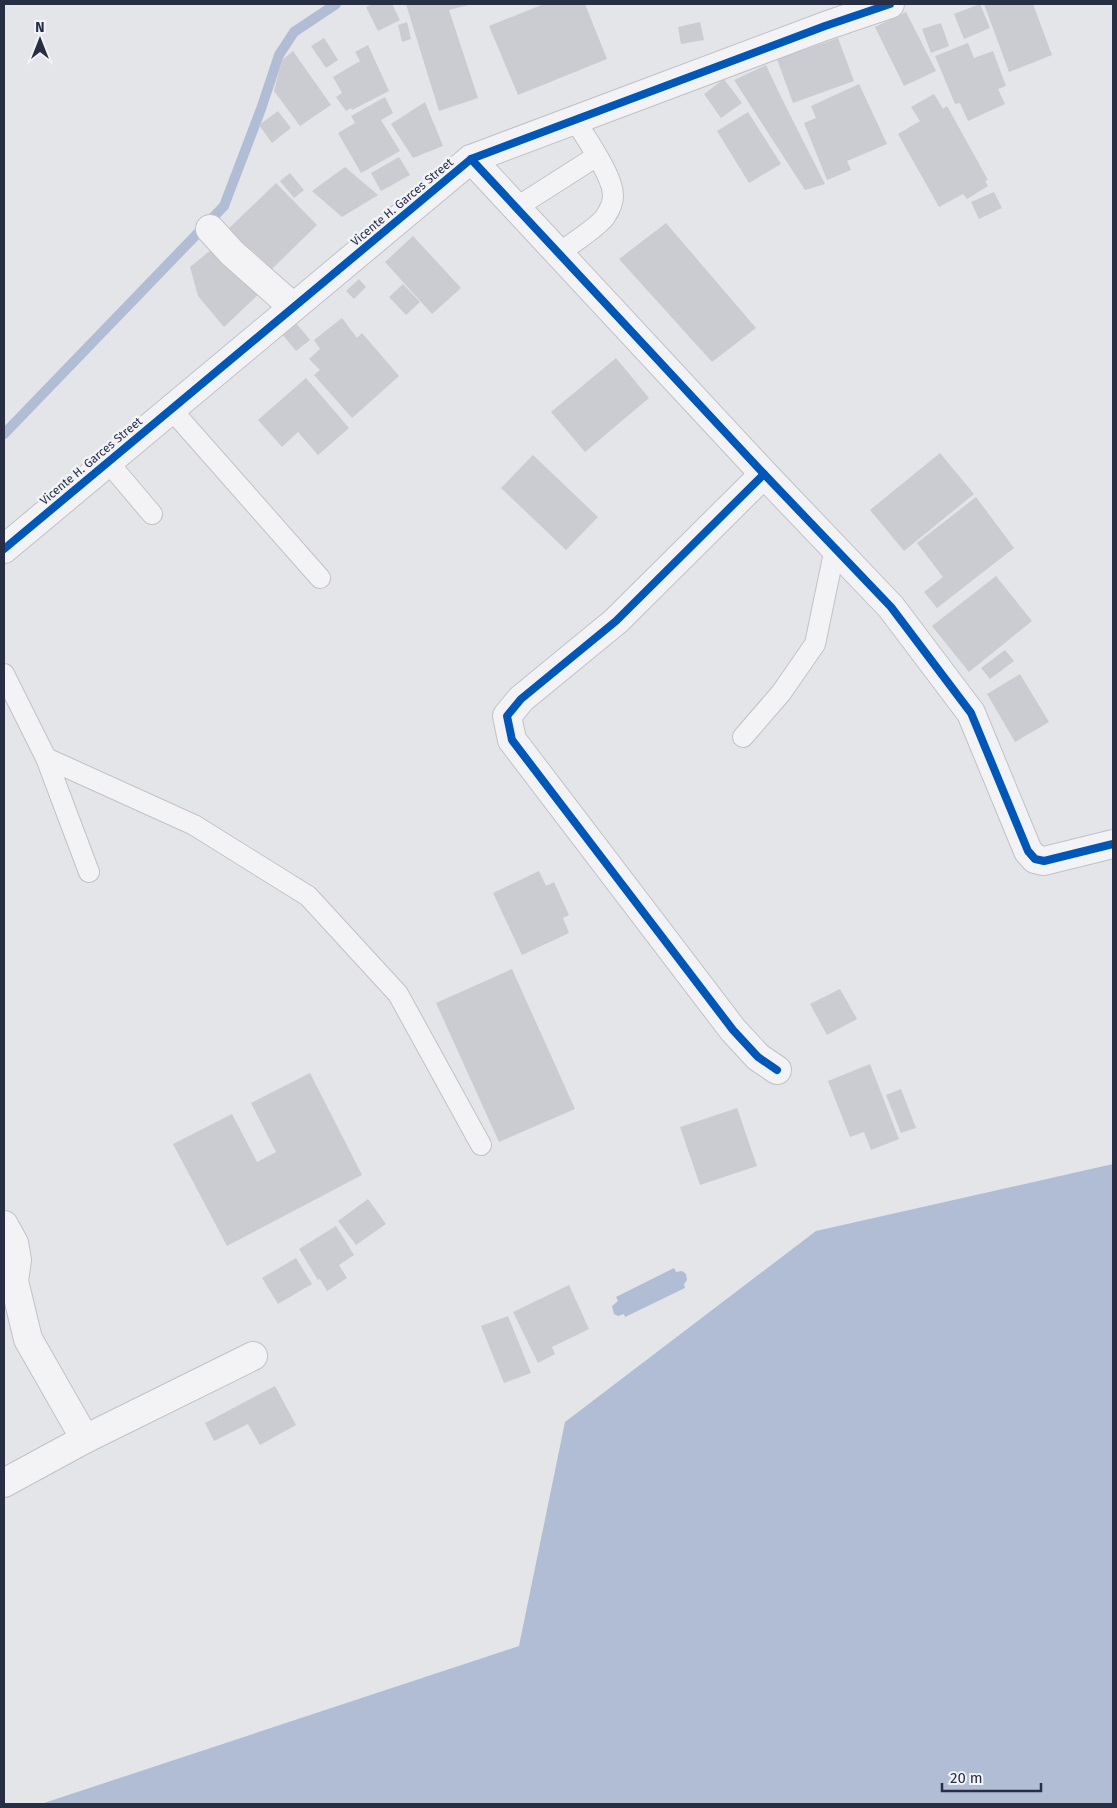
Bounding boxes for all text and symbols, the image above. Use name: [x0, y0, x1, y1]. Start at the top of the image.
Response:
north arrow: [15, 15, 65, 65]
text: N: [35, 19, 45, 36]
street label: Vicente H. Garces Street: [348, 155, 456, 249]
street label: Vicente H. Garces Street: [37, 414, 145, 508]
scale bar: [942, 1760, 1041, 1792]
text: 20 m: [950, 1769, 983, 1787]

